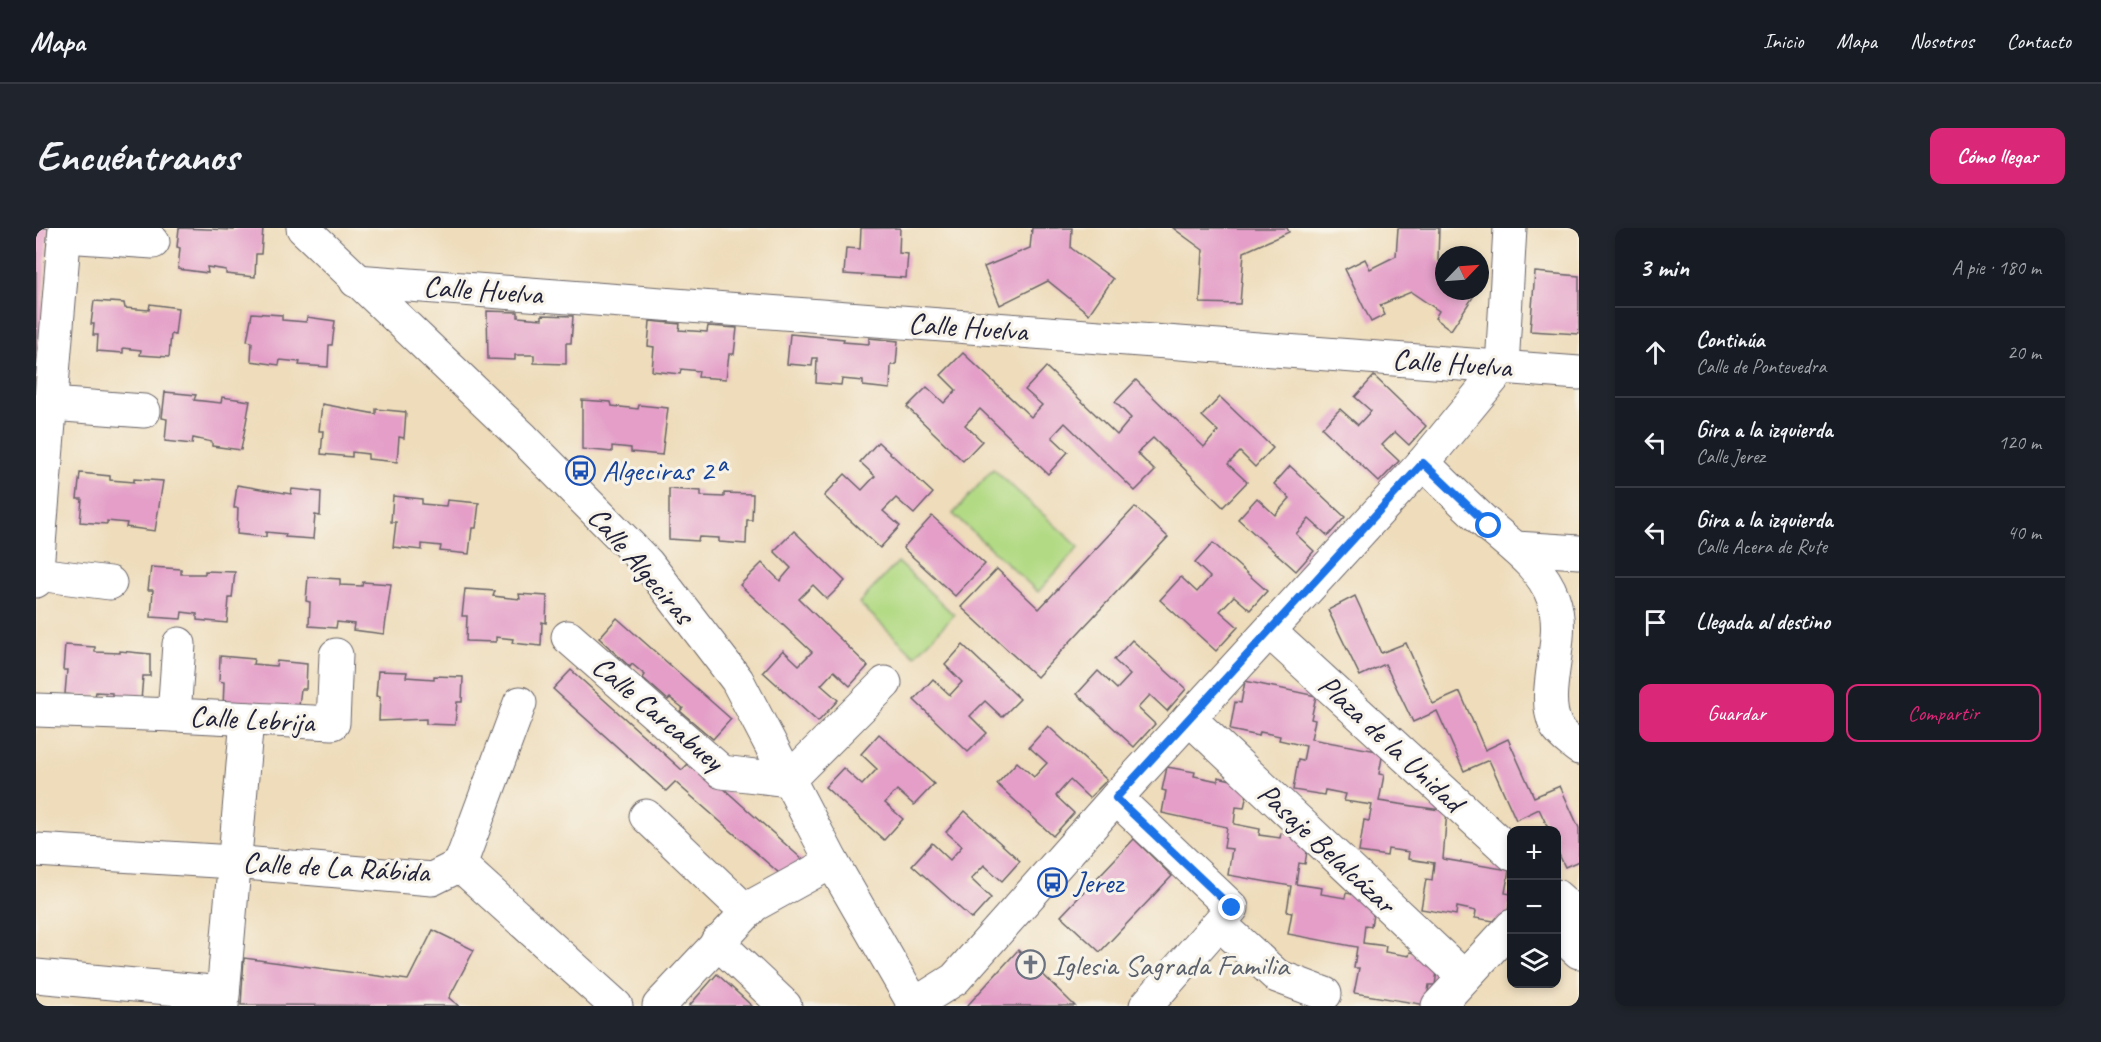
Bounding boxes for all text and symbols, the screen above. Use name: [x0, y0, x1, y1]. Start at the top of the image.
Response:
text: Mapa: [30, 24, 85, 59]
text: Inicio: [1763, 28, 1803, 54]
text: Mapa: [1836, 28, 1877, 54]
text: Nosotros: [1910, 28, 1974, 54]
text: Contacto: [2007, 28, 2071, 54]
button: Cómo llegar: [1930, 128, 2065, 184]
text: Encuéntranos: [36, 130, 238, 183]
north arrow: [1435, 246, 1489, 300]
text: 3 min: [1639, 251, 1689, 284]
text: A pie · 180 m: [1952, 255, 2041, 280]
street label: Calle Huelva: [422, 267, 546, 313]
street label: Calle Huelva: [907, 304, 1031, 350]
text: Continúa: [1696, 326, 1764, 354]
icon: ahead: [1639, 336, 1672, 369]
street label: Calle Huelva: [1391, 340, 1515, 386]
text: 20 m: [2007, 340, 2041, 365]
text: Calle de Pontevedra: [1696, 354, 1826, 379]
text: Gira a la izquierda: [1696, 416, 1833, 444]
icon: left: [1639, 426, 1672, 459]
text: 120 m: [1998, 430, 2041, 455]
text: Calle Jerez: [1696, 444, 1765, 469]
place label: Algeciras 2ª: [602, 451, 729, 489]
bus stop icon: Algeciras 2ª: [565, 454, 597, 486]
street label: Calle Algeciras: [579, 498, 704, 634]
text: Gira a la izquierda: [1696, 506, 1833, 534]
route start: [1475, 512, 1501, 538]
icon: left: [1639, 516, 1672, 549]
text: 40 m: [2007, 520, 2041, 545]
text: Calle Acera de Rute: [1696, 534, 1827, 559]
icon: arrive: [1639, 606, 1672, 639]
text: Llegada al destino: [1696, 608, 1830, 636]
street label: Calle Carcabuey: [585, 647, 734, 781]
street label: Plaza de la Unidad: [1310, 666, 1475, 823]
button: Guardar: [1639, 684, 1834, 742]
button: Compartir: [1846, 684, 2041, 742]
street label: Calle Lebrija: [189, 697, 317, 741]
street label: Pasaje Belalcázar: [1250, 774, 1406, 923]
map controls: [1507, 826, 1561, 988]
button: +: [1507, 826, 1561, 880]
street label: Calle de La Rábida: [242, 843, 432, 891]
place label: Jerez: [1072, 863, 1125, 901]
bus stop icon: Jerez: [1037, 866, 1069, 898]
button: −: [1507, 880, 1561, 934]
route end: [1218, 894, 1244, 920]
button: layers: [1507, 934, 1561, 988]
place label: Iglesia Sagrada Familia: [1052, 946, 1291, 984]
church icon: Iglesia Sagrada Familia: [1015, 949, 1047, 981]

